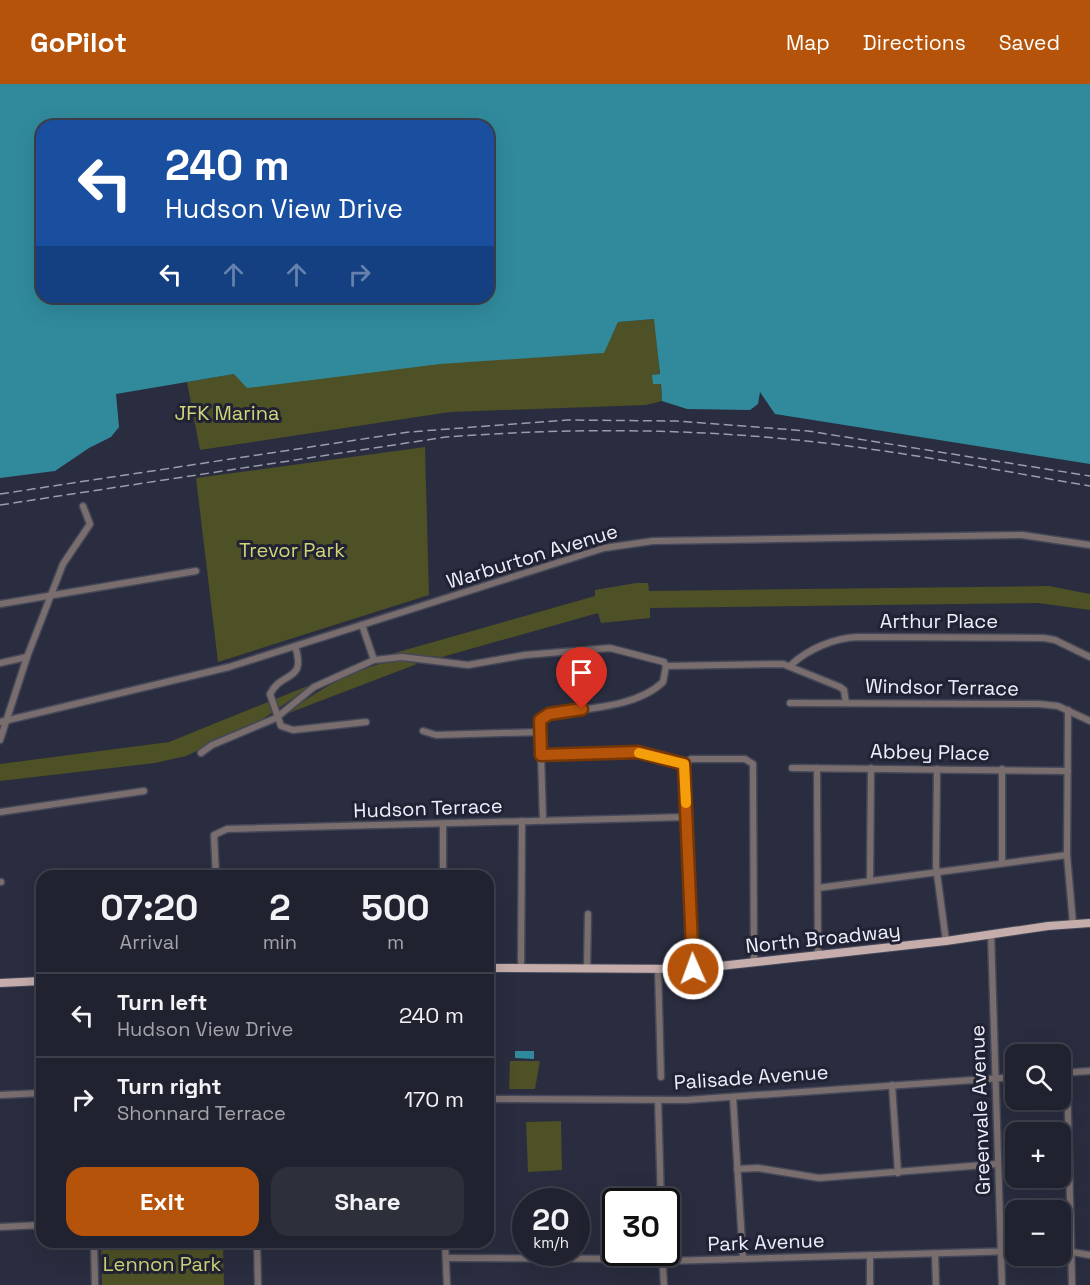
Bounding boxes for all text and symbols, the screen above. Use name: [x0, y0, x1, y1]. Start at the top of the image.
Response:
text: GoPilot: [30, 24, 127, 60]
text: Map: [786, 29, 830, 56]
text: Directions: [863, 29, 966, 56]
text: Saved: [999, 29, 1060, 56]
text: 240 m: [165, 139, 290, 192]
icon: left: [66, 144, 144, 222]
text: Hudson View Drive: [165, 191, 403, 226]
icon: left: [154, 258, 187, 291]
icon: ahead: [217, 258, 250, 291]
icon: ahead: [280, 258, 313, 291]
icon: right: [343, 258, 376, 291]
park label: JFK Marina: [174, 400, 280, 426]
street label: Warburton Avenue: [443, 518, 621, 594]
park label: Trevor Park: [239, 537, 345, 563]
street label: Arthur Place: [880, 608, 998, 634]
pin: [556, 647, 607, 709]
icon: arrive: [565, 656, 598, 689]
street label: Windsor Terrace: [865, 673, 1019, 701]
street label: Abbey Place: [870, 738, 990, 766]
street label: Hudson Terrace: [353, 792, 503, 824]
text: 07:20: [100, 885, 198, 931]
text: 2: [269, 885, 291, 931]
text: 500: [361, 885, 430, 931]
street label: North Broadway: [744, 917, 902, 959]
text: Arrival: [120, 929, 179, 955]
text: min: [263, 929, 297, 955]
text: m: [387, 929, 404, 955]
position arrow: [661, 937, 725, 1001]
text: Turn left: [117, 988, 207, 1016]
icon: left: [66, 999, 99, 1032]
text: 240 m: [399, 1001, 464, 1029]
text: Hudson View Drive: [117, 1016, 293, 1042]
street label: Greenvale Avenue: [964, 1024, 996, 1196]
map controls: [1005, 1044, 1071, 1266]
button: search: [1005, 1044, 1071, 1110]
street label: Palisade Avenue: [673, 1059, 829, 1095]
text: Turn right: [117, 1072, 222, 1100]
icon: right: [66, 1083, 99, 1116]
text: 170 m: [404, 1085, 464, 1113]
text: Shonnard Terrace: [117, 1100, 286, 1126]
button: +: [1005, 1122, 1071, 1188]
button: Exit: [66, 1167, 259, 1236]
button: Share: [271, 1167, 464, 1236]
speed limit sign: 30: [602, 1188, 680, 1266]
text: 20: [532, 1200, 570, 1239]
button: −: [1005, 1200, 1071, 1266]
street label: Park Avenue: [707, 1227, 825, 1257]
text: km/h: [533, 1233, 569, 1252]
park label: Lennon Park: [103, 1251, 222, 1277]

